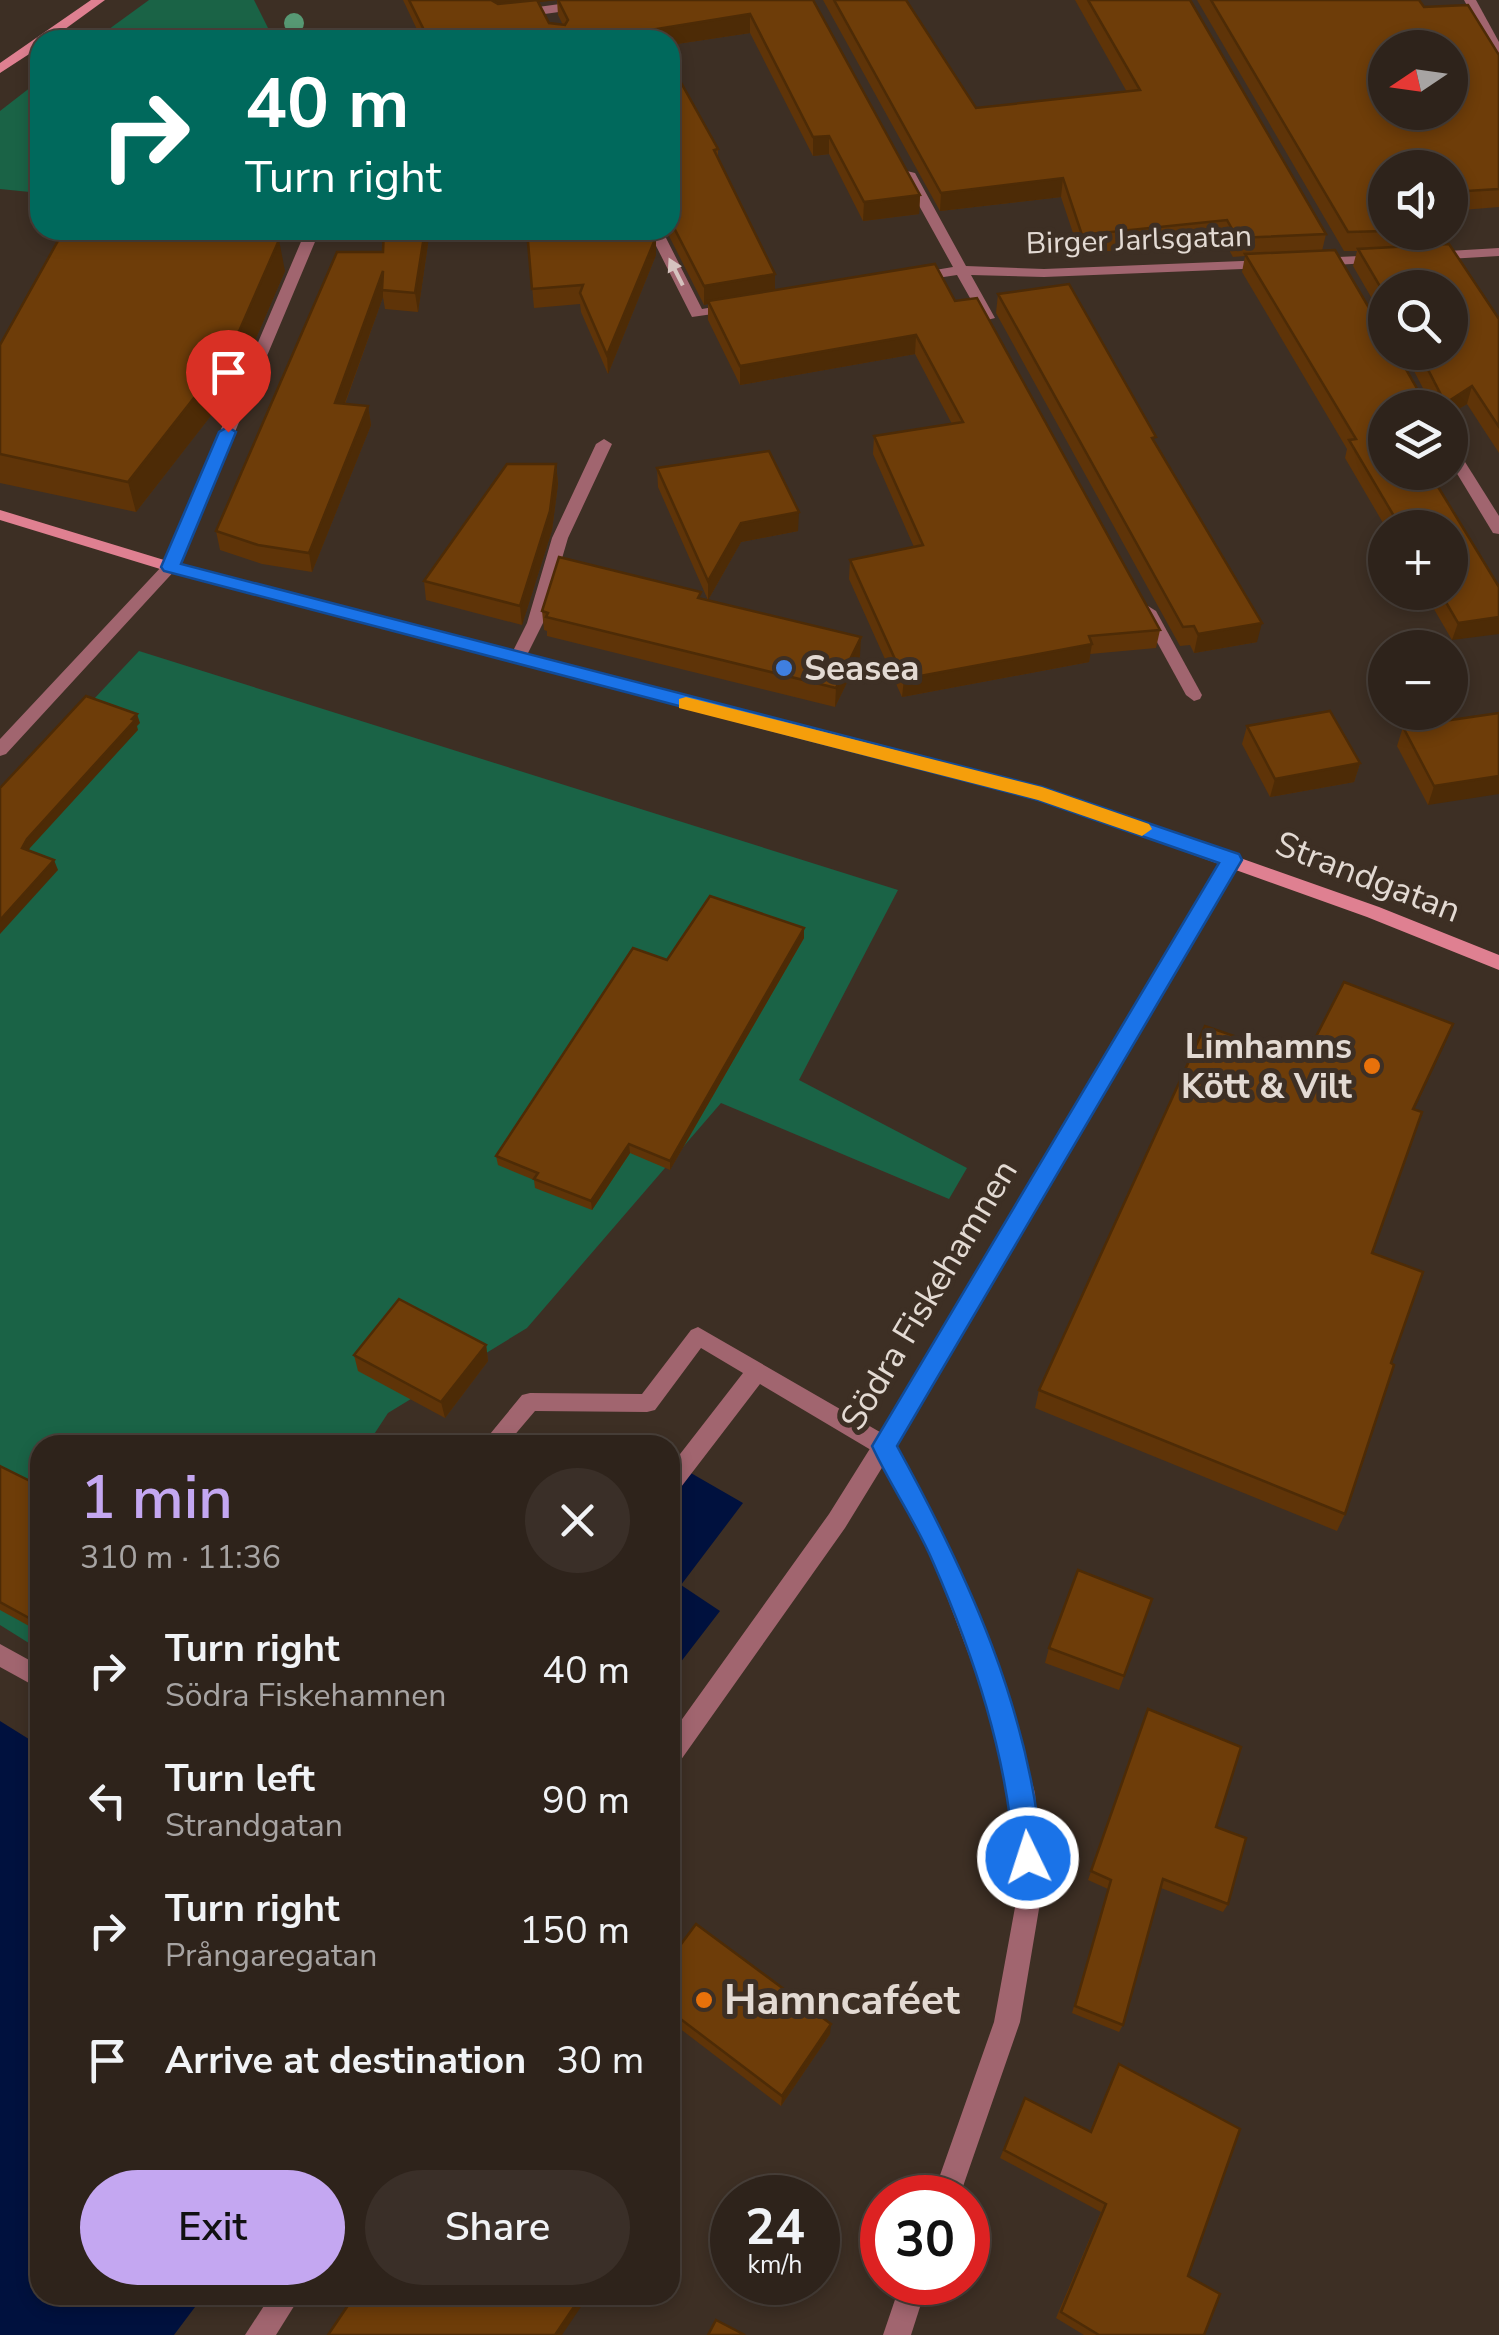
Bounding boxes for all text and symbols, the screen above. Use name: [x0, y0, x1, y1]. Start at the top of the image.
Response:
north arrow: [1368, 30, 1468, 130]
map controls: [1368, 30, 1468, 730]
text: 40 m: [245, 56, 409, 152]
icon: right: [80, 70, 210, 200]
text: Turn right: [245, 147, 442, 208]
button: sound: [1368, 150, 1468, 250]
street label: Birger Jarlsgatan: [1025, 216, 1253, 264]
one-way arrow: [668, 257, 685, 286]
button: search: [1368, 270, 1468, 370]
pin: [186, 330, 271, 433]
icon: arrive: [201, 345, 256, 400]
button: layers: [1368, 390, 1468, 490]
button: +: [1368, 510, 1468, 610]
button: −: [1368, 630, 1468, 730]
place label: Seasea: [804, 645, 919, 692]
marker: Seasea: [773, 657, 795, 679]
street label: Strandgatan: [1269, 820, 1467, 934]
place label: Limhamns Kött & Vilt: [1181, 1023, 1353, 1110]
marker: Limhamns Kött & Vilt: [1361, 1055, 1383, 1077]
street label: Södra Fiskehamnen: [830, 1151, 1028, 1439]
text: 1 min: [80, 1457, 233, 1539]
button: close: [525, 1468, 630, 1573]
text: 310 m · 11:36: [80, 1536, 281, 1579]
text: Turn right: [165, 1623, 340, 1674]
icon: right: [80, 1643, 135, 1698]
text: 40 m: [542, 1645, 630, 1696]
text: Södra Fiskehamnen: [165, 1674, 446, 1717]
text: Turn left: [165, 1753, 315, 1804]
icon: left: [80, 1773, 135, 1828]
text: 90 m: [542, 1775, 630, 1826]
text: Strandgatan: [165, 1804, 343, 1847]
position arrow: [976, 1806, 1080, 1910]
text: Turn right: [165, 1883, 340, 1934]
icon: right: [80, 1903, 135, 1958]
text: 150 m: [519, 1905, 630, 1956]
text: Prångaregatan: [165, 1934, 377, 1977]
place label: Hamncaféet: [724, 1972, 961, 2029]
marker: Hamncaféet: [693, 1989, 715, 2011]
icon: arrive: [80, 2033, 135, 2088]
text: Arrive at destination: [165, 2035, 526, 2086]
text: 30 m: [556, 2035, 644, 2086]
button: Exit: [80, 2170, 345, 2285]
button: Share: [365, 2170, 630, 2285]
speed limit sign: 30: [860, 2175, 990, 2305]
text: 24: [745, 2193, 805, 2262]
text: km/h: [747, 2248, 803, 2282]

